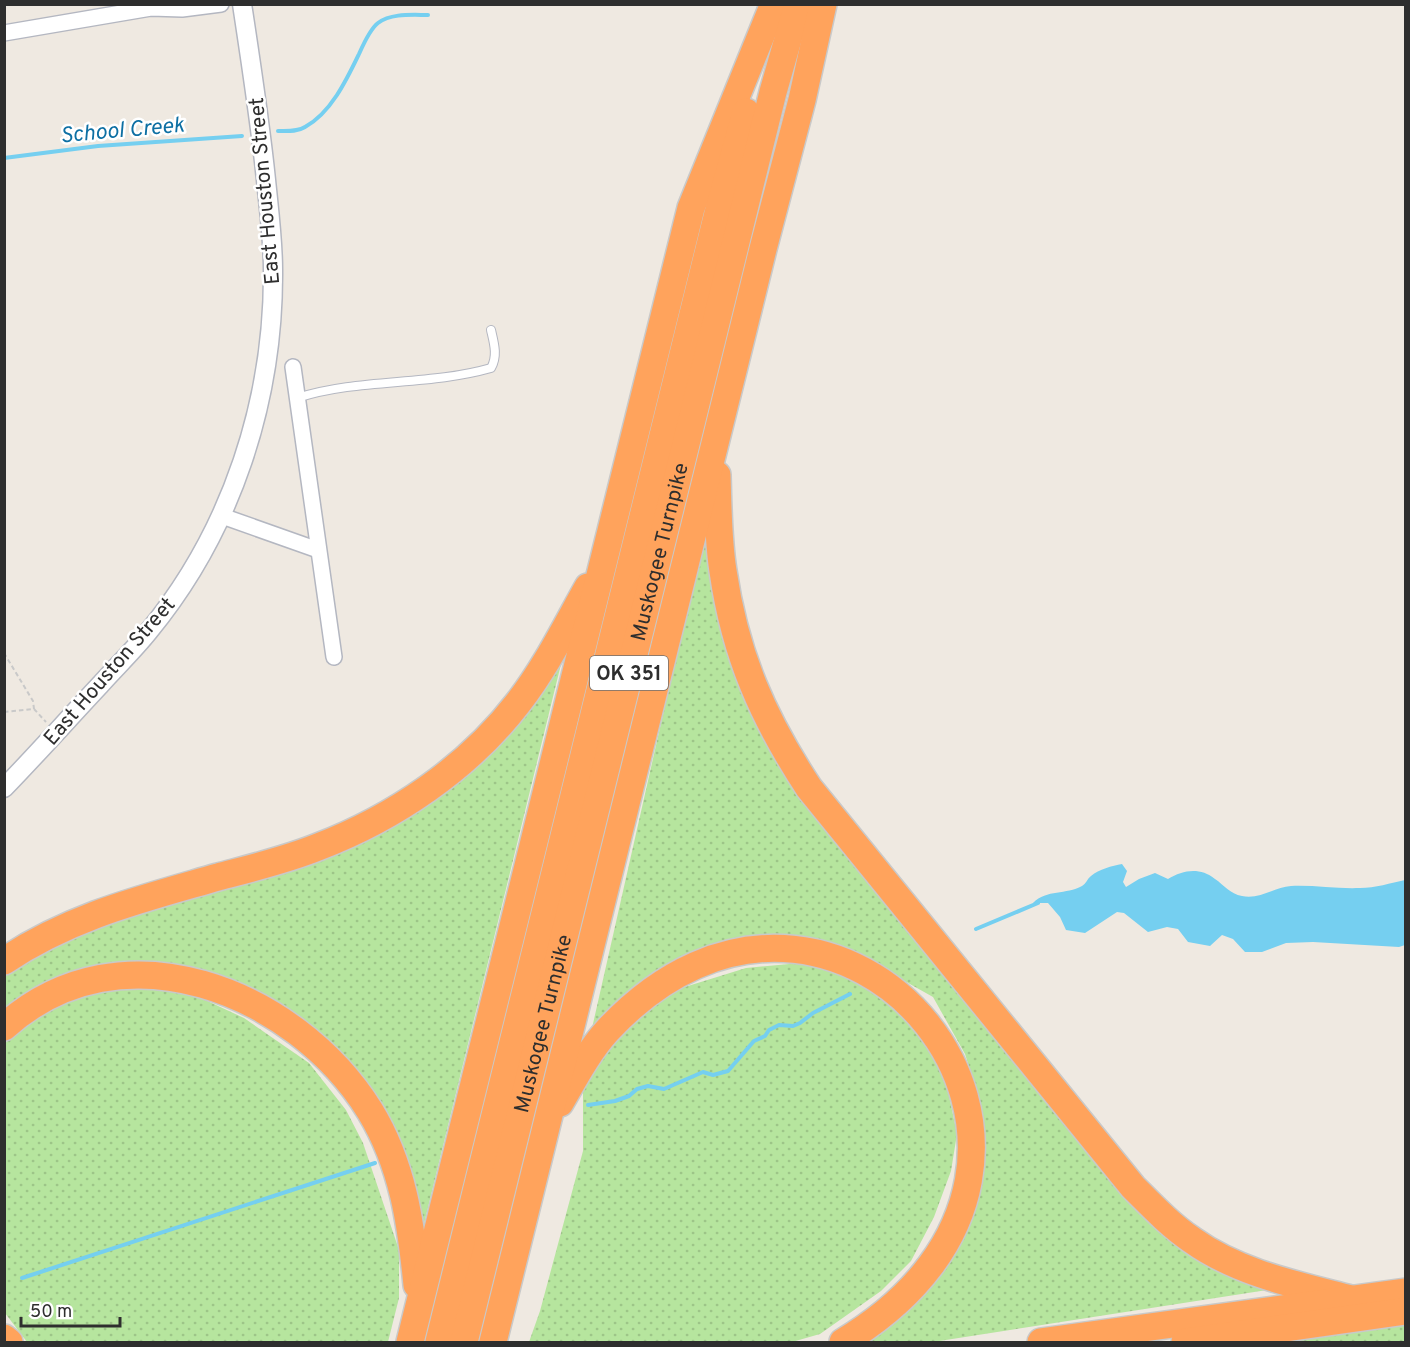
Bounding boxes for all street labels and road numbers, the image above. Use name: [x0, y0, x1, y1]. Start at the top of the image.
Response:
street label: East Houston Street: [244, 96, 287, 286]
street label: Muskogee Turnpike: [626, 460, 696, 644]
street label: East Houston Street: [38, 592, 182, 752]
road number: OK 351: [590, 656, 668, 690]
street label: Muskogee Turnpike: [509, 932, 579, 1116]

